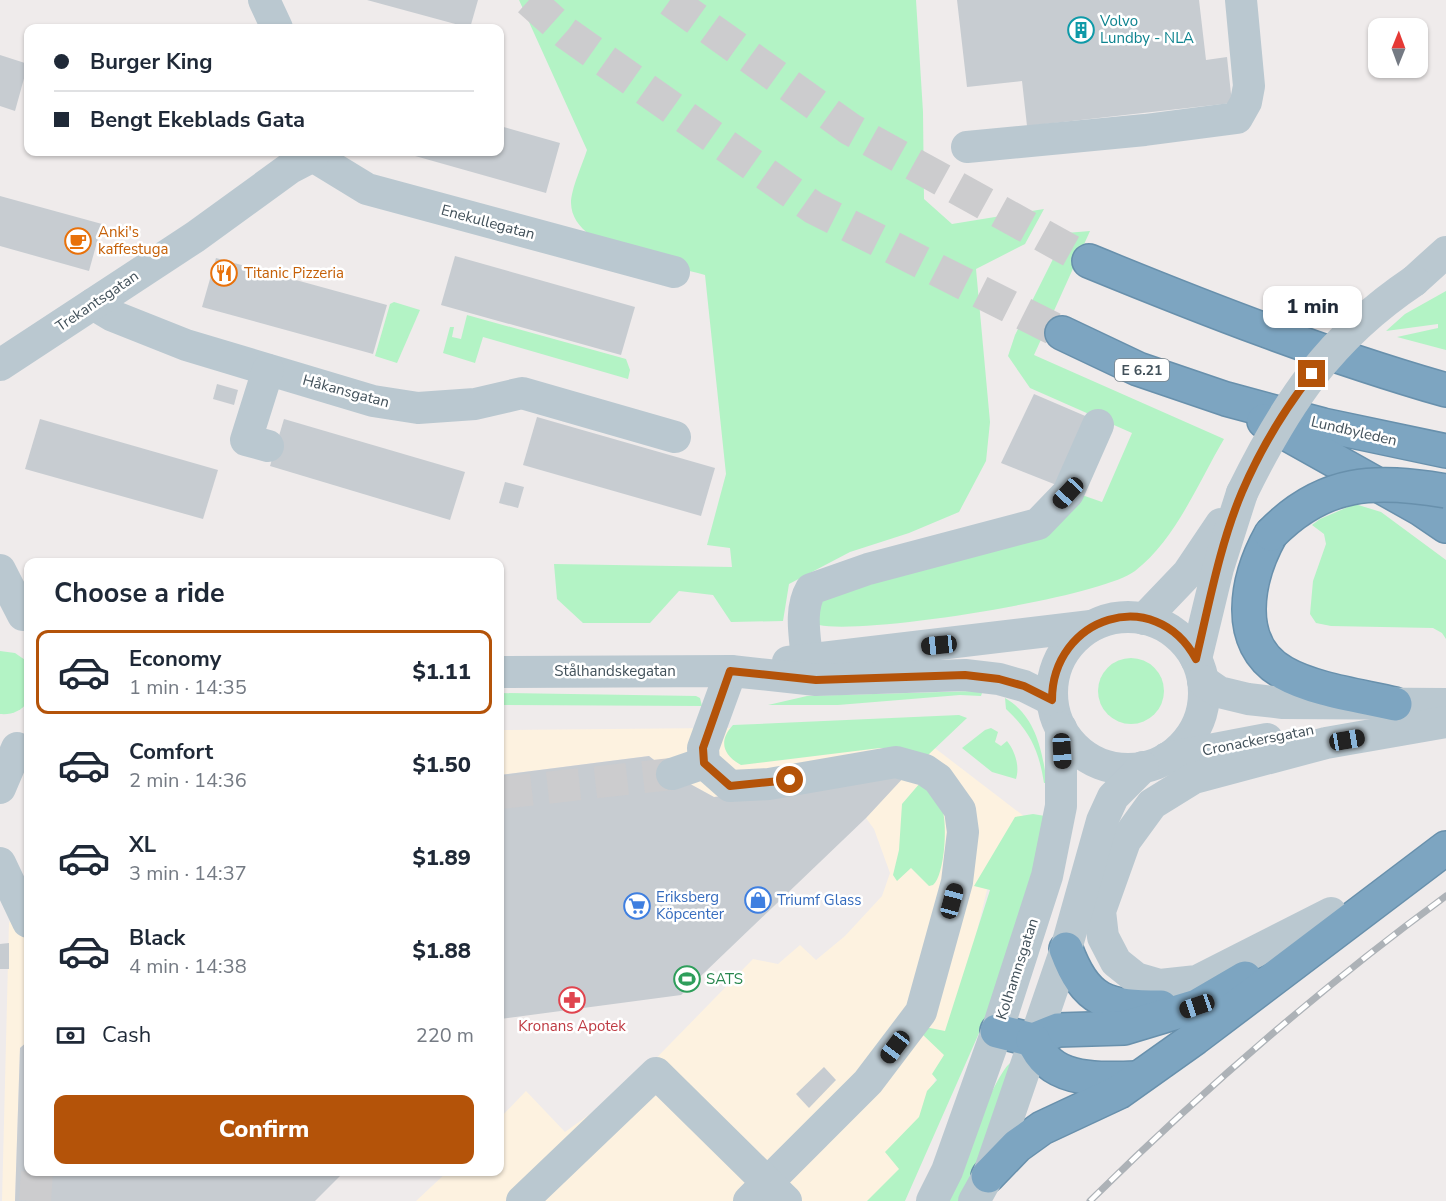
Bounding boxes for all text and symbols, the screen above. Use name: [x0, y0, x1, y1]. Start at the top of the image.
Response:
place label: Volvo Lundby - NLA: [1099, 11, 1194, 48]
building icon: Volvo Lundby - NLA: [1066, 15, 1096, 45]
north arrow: [1368, 18, 1428, 78]
map controls: [1368, 18, 1428, 78]
text: Burger King: [90, 47, 212, 77]
text: Bengt Ekeblads Gata: [90, 105, 305, 135]
street label: Enekullegatan: [439, 200, 537, 244]
place label: Anki's kaffestuga: [98, 222, 168, 259]
cafe icon: Anki's kaffestuga: [63, 226, 93, 256]
restaurant icon: Titanic Pizzeria: [209, 258, 239, 288]
place label: Titanic Pizzeria: [244, 263, 344, 283]
street label: Trekantsgatan: [52, 266, 142, 336]
callout: 1 min: [1262, 287, 1362, 329]
text: 1 min: [1286, 293, 1339, 320]
road number: E 6.21: [1115, 359, 1169, 381]
route end: [1298, 360, 1325, 387]
street label: Håkansgatan: [300, 370, 392, 412]
street label: Lundbyleden: [1309, 411, 1399, 451]
car: [1049, 474, 1087, 512]
text: Choose a ride: [54, 575, 225, 612]
car: [920, 634, 958, 656]
text: Economy: [129, 644, 221, 674]
icon: car: [57, 645, 111, 699]
text: $1.11: [412, 657, 471, 687]
street label: Stålhandskegatan: [554, 661, 676, 681]
text: 1 min · 14:35: [129, 674, 247, 701]
street label: Cronackersgatan: [1200, 719, 1316, 761]
car: [1328, 728, 1366, 752]
car: [1052, 733, 1072, 769]
text: Comfort: [129, 737, 213, 767]
icon: car: [57, 738, 111, 792]
text: $1.50: [412, 750, 471, 780]
route start: [776, 766, 803, 793]
text: 2 min · 14:36: [129, 767, 247, 794]
text: XL: [129, 830, 156, 860]
icon: car: [57, 831, 111, 885]
text: $1.89: [412, 843, 471, 873]
text: 3 min · 14:37: [129, 860, 247, 887]
car: [939, 881, 965, 921]
shop icon: Triumf Glass: [743, 885, 773, 915]
place label: Eriksberg Köpcenter: [656, 887, 725, 924]
place label: Triumf Glass: [777, 890, 862, 910]
supermarket icon: Eriksberg Köpcenter: [622, 891, 652, 921]
street label: Kolhamnsgatan: [991, 916, 1043, 1022]
text: Black: [129, 923, 185, 953]
icon: car: [57, 924, 111, 978]
text: $1.88: [412, 936, 471, 966]
text: 4 min · 14:38: [129, 953, 247, 980]
sports icon: SATS: [672, 964, 702, 994]
place label: SATS: [706, 969, 743, 989]
pharmacy icon: Kronans Apotek: [557, 985, 587, 1015]
car: [1177, 992, 1217, 1020]
place label: Kronans Apotek: [518, 1016, 626, 1036]
icon: cash: [54, 1019, 87, 1052]
text: Cash: [102, 1020, 151, 1050]
text: 220 m: [416, 1022, 474, 1049]
car: [877, 1027, 913, 1067]
button: Confirm: [54, 1095, 474, 1164]

